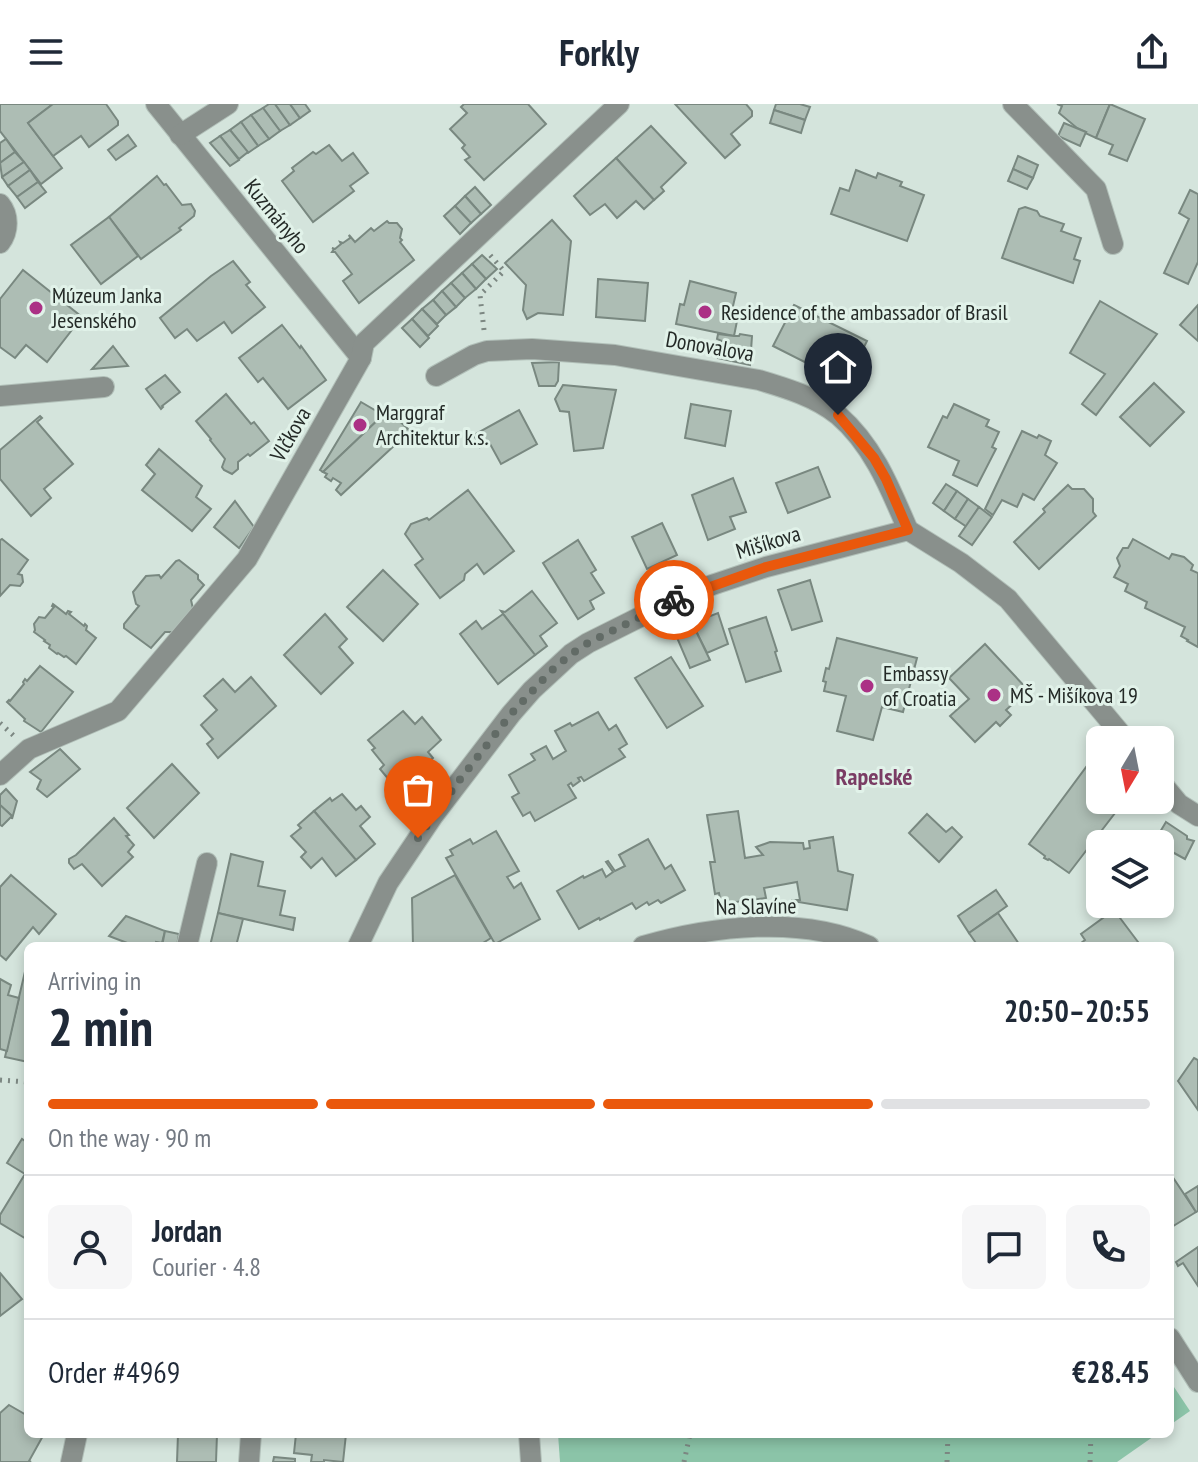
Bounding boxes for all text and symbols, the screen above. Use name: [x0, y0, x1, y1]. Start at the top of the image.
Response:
text: Forkly: [559, 29, 639, 76]
icon: menu: [24, 30, 68, 74]
icon: share: [1130, 30, 1174, 74]
street label: Kuzmányho: [238, 173, 316, 259]
place label: Múzeum Janka Jesenského: [51, 281, 162, 334]
place label: Residence of the ambassador of Brasil: [721, 298, 1008, 326]
marker: Múzeum Janka Jesenského: [27, 299, 45, 317]
marker: Residence of the ambassador of Brasil: [696, 303, 714, 321]
street label: Donovalova: [664, 324, 756, 368]
pin: [804, 333, 872, 415]
icon: home: [816, 345, 860, 389]
place label: Marggraf Architektur k.s.: [376, 398, 488, 451]
street label: Vlčkova: [263, 402, 317, 467]
marker: Marggraf Architektur k.s.: [351, 416, 369, 434]
street label: Mišíkova: [732, 519, 804, 565]
courier: [634, 560, 714, 640]
icon: bike: [652, 578, 696, 622]
place label: Embassy of Croatia: [883, 659, 956, 712]
marker: Embassy of Croatia: [858, 677, 876, 695]
place label: MŠ - Mišíkova 19: [1010, 681, 1138, 709]
marker: MŠ - Mišíkova 19: [985, 686, 1003, 704]
north arrow: [1086, 726, 1174, 814]
map controls: [1086, 726, 1174, 918]
pin: [384, 756, 452, 838]
district label: Rapelské: [835, 761, 913, 792]
icon: bag: [396, 768, 440, 812]
button: layers: [1086, 830, 1174, 918]
street label: Na Slavíne: [715, 891, 797, 921]
text: Arriving in: [48, 964, 141, 997]
text: 20:50–20:55: [1004, 991, 1150, 1030]
text: 2 min: [48, 993, 153, 1060]
text: On the way · 90 m: [48, 1121, 211, 1154]
button: person: [48, 1205, 132, 1289]
button: chat: [962, 1205, 1046, 1289]
button: phone: [1066, 1205, 1150, 1289]
text: Jordan: [152, 1211, 222, 1250]
text: Courier · 4.8: [152, 1250, 261, 1283]
text: Order #4969: [48, 1352, 180, 1391]
text: €28.45: [1072, 1352, 1150, 1391]

